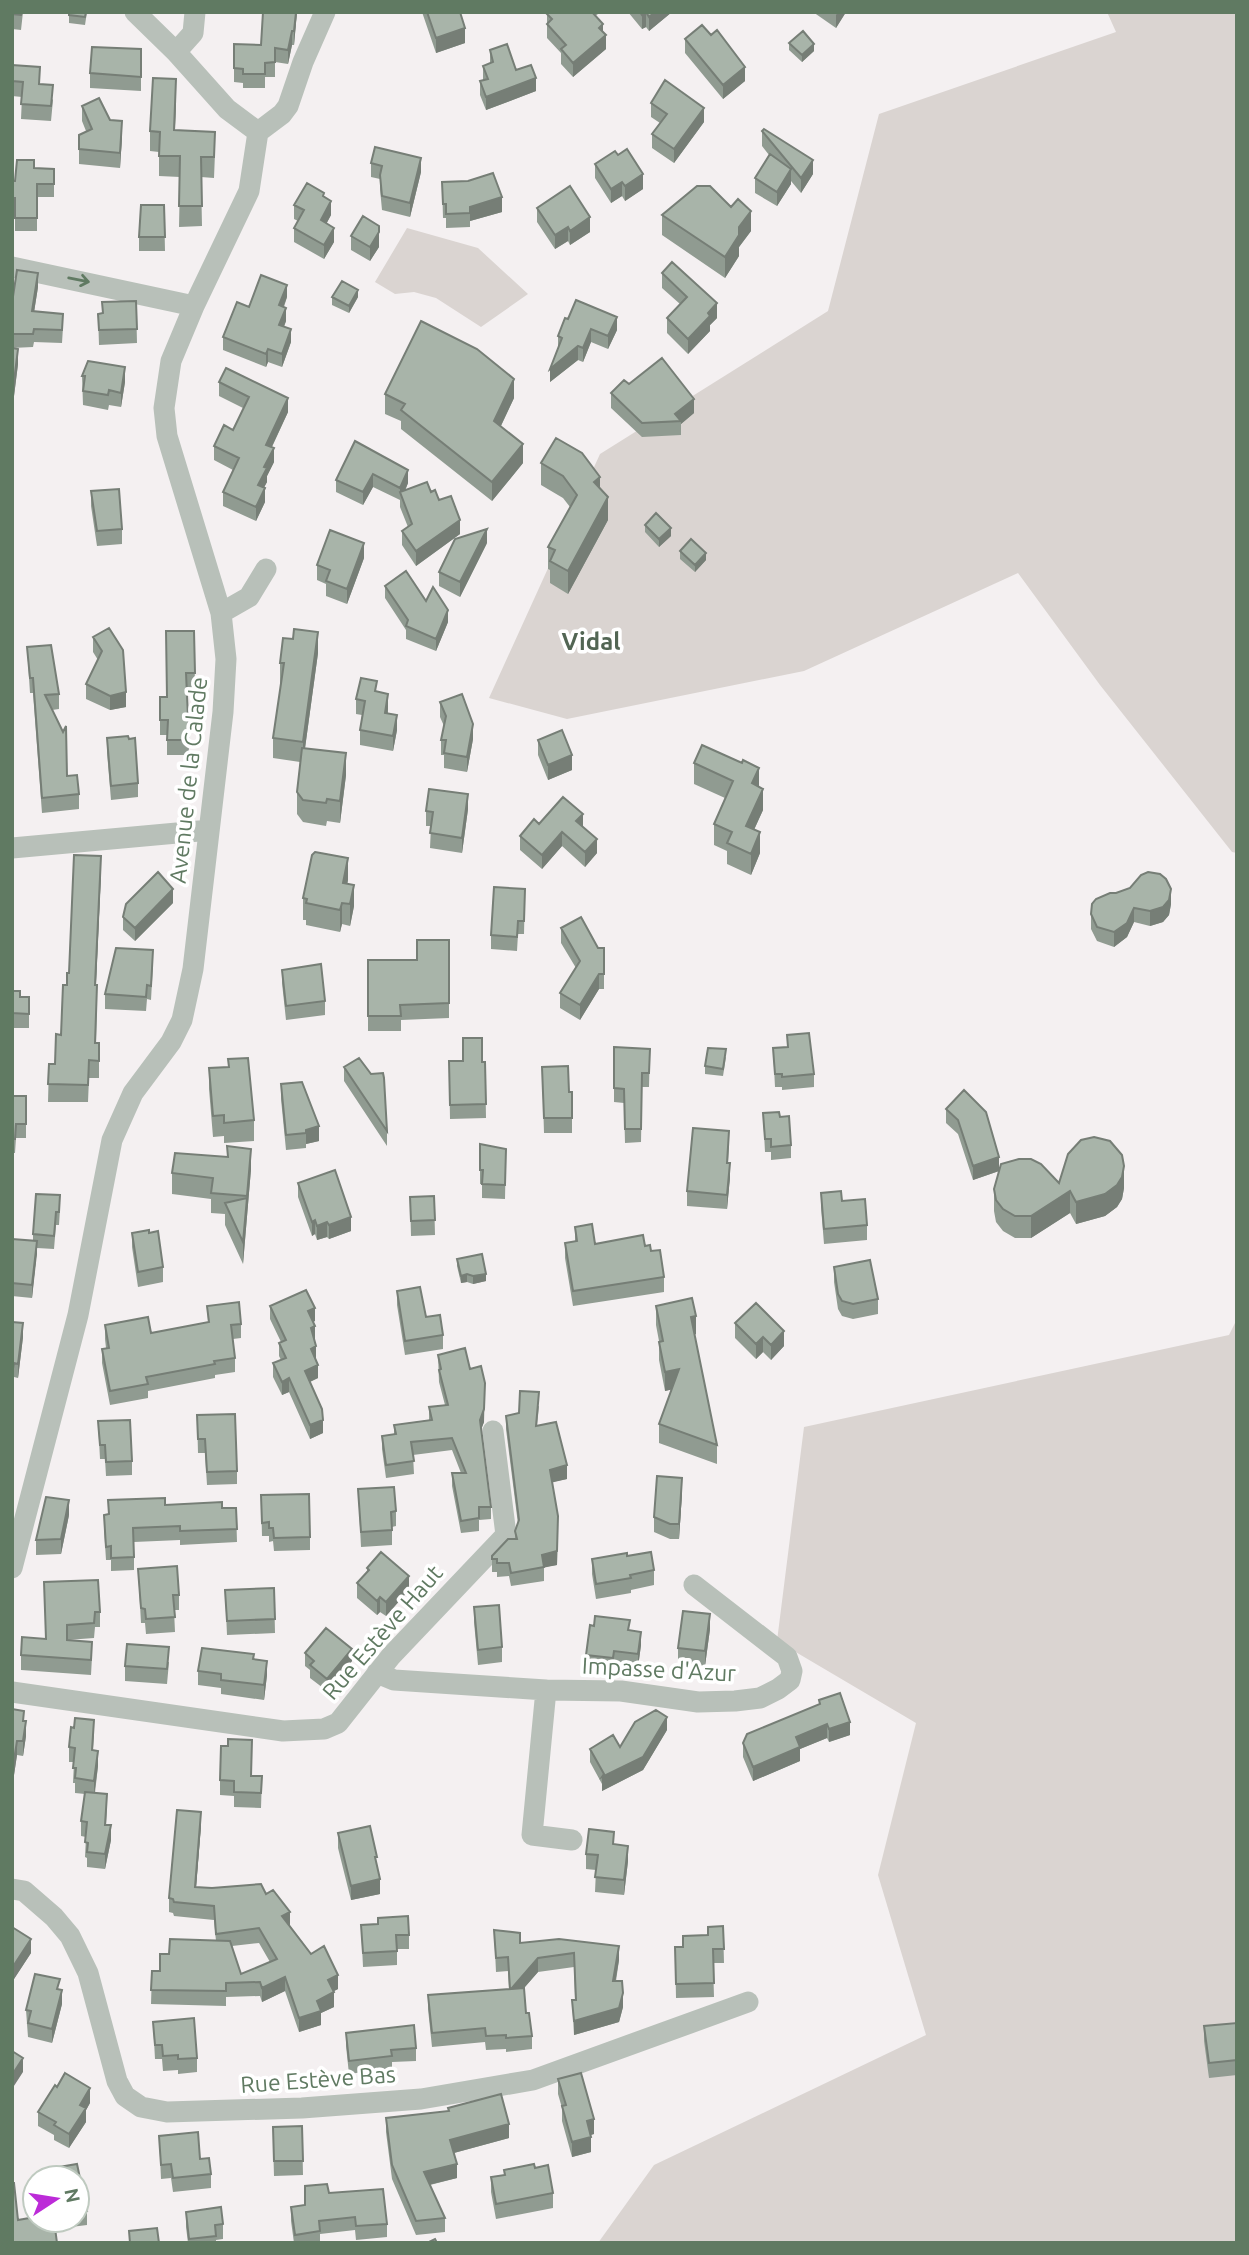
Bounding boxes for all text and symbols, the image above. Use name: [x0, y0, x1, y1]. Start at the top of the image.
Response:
one-way arrow: [67, 274, 90, 288]
district label: Vidal: [562, 628, 620, 655]
street label: Avenue de la Calade: [165, 676, 211, 884]
street label: Rue Estève Haut: [317, 1560, 447, 1704]
street label: Impasse d'Azur: [581, 1652, 737, 1686]
street label: Rue Estève Bas: [240, 2061, 396, 2097]
north arrow: [21, 2164, 91, 2234]
text: N: [60, 2186, 85, 2205]

